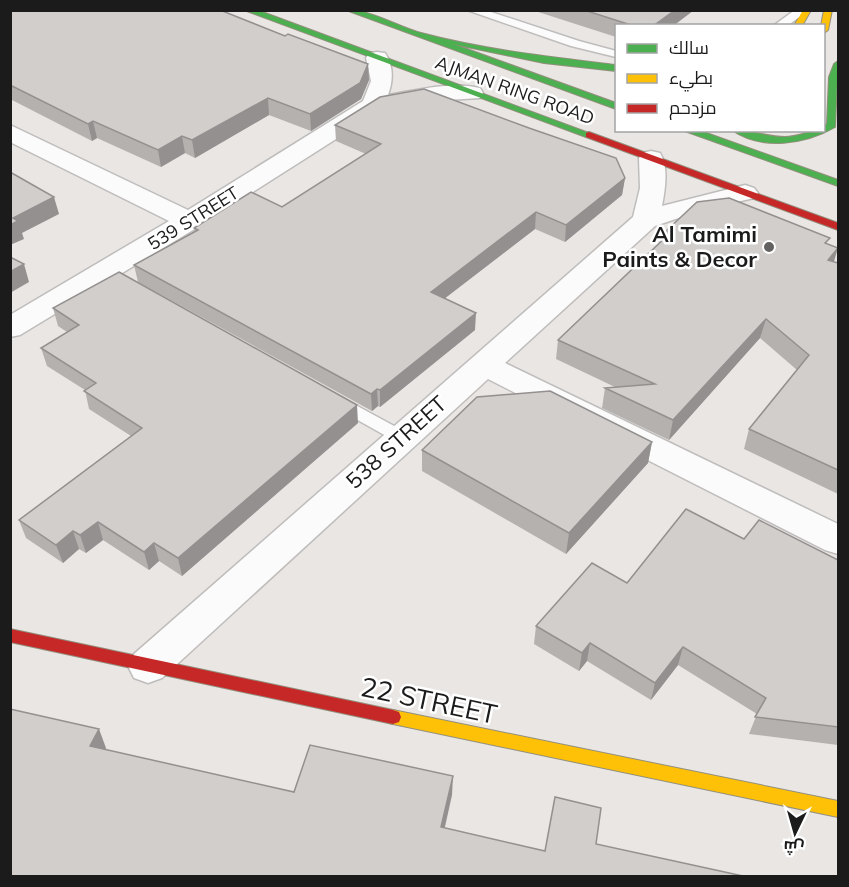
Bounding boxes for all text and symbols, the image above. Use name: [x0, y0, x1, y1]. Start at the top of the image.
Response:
legend: [615, 24, 825, 132]
text: سالك: [669, 36, 709, 59]
street label: AJMAN RING ROAD: [432, 51, 598, 129]
text: بطيء: [669, 66, 713, 92]
text: مزدحم: [669, 96, 717, 120]
street label: 539 STREET: [143, 181, 243, 255]
place label: Al Tamimi Paints & Decor: [602, 220, 757, 273]
marker: Al Tamimi Paints & Decor: [762, 240, 776, 254]
street label: 538 STREET: [340, 389, 452, 495]
street label: 22 STREET: [358, 669, 500, 731]
north arrow: [765, 803, 825, 863]
text: ش: [783, 837, 805, 859]

